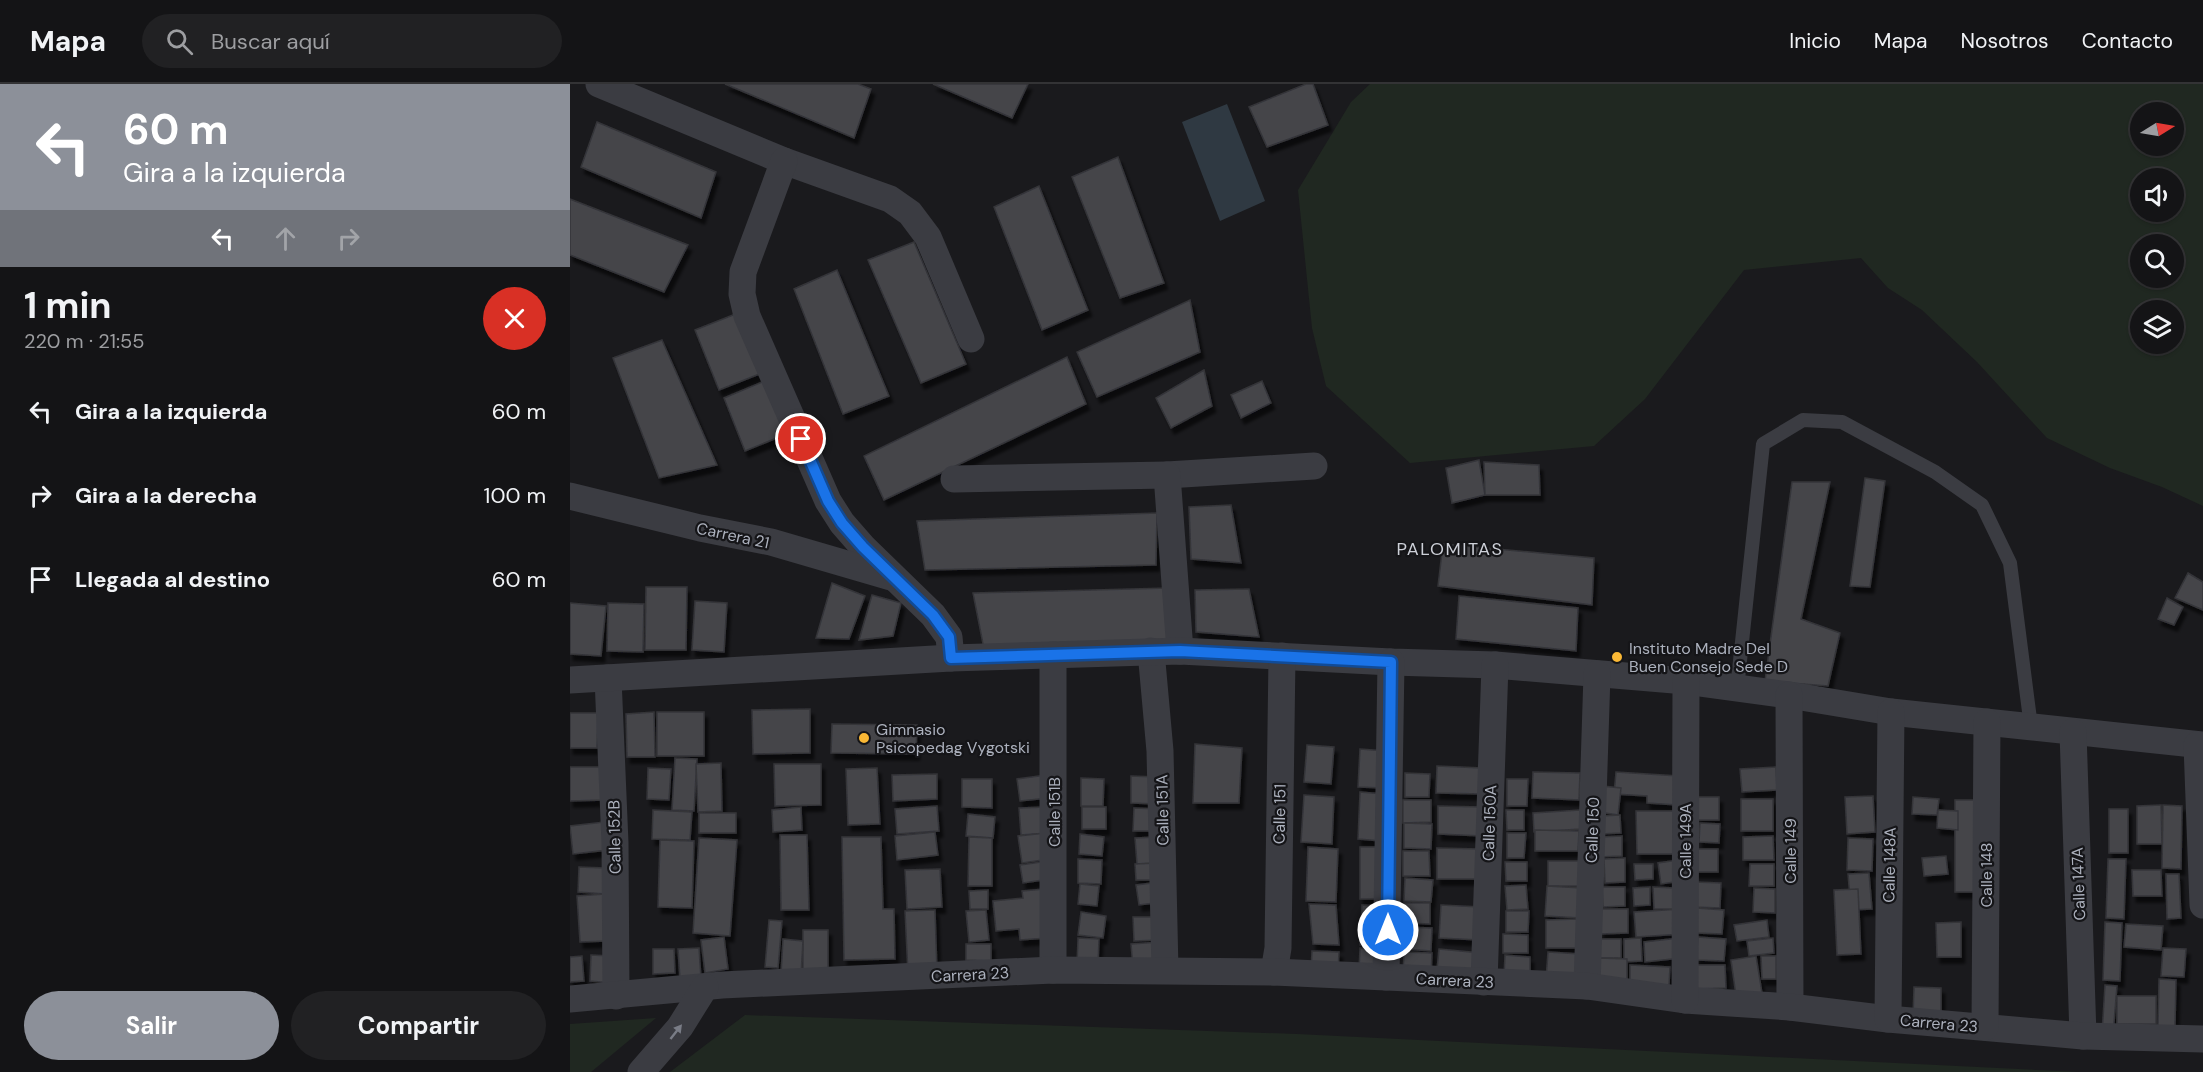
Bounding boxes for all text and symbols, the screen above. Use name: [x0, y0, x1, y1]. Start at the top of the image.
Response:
search box: [142, 14, 562, 68]
text: Mapa: [30, 23, 106, 60]
icon: search: [163, 25, 196, 58]
text: Buscar aquí: [211, 27, 330, 56]
text: Inicio: [1789, 27, 1841, 55]
text: Mapa: [1874, 27, 1928, 55]
text: Nosotros: [1961, 27, 2049, 55]
text: Contacto: [2082, 27, 2173, 55]
text: 60 m: [123, 102, 229, 157]
north arrow: [2130, 102, 2184, 156]
map controls: [2130, 102, 2184, 354]
icon: left: [24, 108, 102, 186]
text: Gira a la izquierda: [123, 155, 346, 190]
button: sound: [2130, 168, 2184, 222]
icon: left: [206, 222, 239, 255]
icon: ahead: [269, 222, 302, 255]
icon: right: [332, 222, 365, 255]
button: search: [2130, 234, 2184, 288]
text: 1 min: [24, 282, 112, 329]
button: close: [483, 287, 546, 350]
button: layers: [2130, 300, 2184, 354]
text: 220 m · 21:55: [24, 328, 144, 354]
icon: left: [24, 395, 57, 428]
text: Gira a la izquierda: [75, 397, 267, 426]
text: 60 m: [492, 397, 546, 426]
pin: [775, 413, 826, 464]
icon: arrive: [784, 422, 817, 455]
icon: right: [24, 479, 57, 512]
text: Gira a la derecha: [75, 481, 257, 510]
text: 100 m: [484, 481, 546, 510]
street label: Carrera 21: [695, 518, 771, 553]
district label: PALOMITAS: [1397, 537, 1503, 561]
icon: arrive: [24, 563, 57, 596]
text: Llegada al destino: [75, 565, 270, 594]
text: 60 m: [492, 565, 546, 594]
place label: Instituto Madre Del Buen Consejo Sede D: [1629, 638, 1788, 677]
marker: Instituto Madre Del Buen Consejo Sede D: [1610, 650, 1624, 664]
place label: Gimnasio Psicopedag Vygotski: [876, 719, 1030, 758]
marker: Gimnasio Psicopedag Vygotski: [857, 731, 871, 745]
street label: Calle 151A: [1151, 774, 1174, 846]
street label: Calle 151B: [1044, 777, 1065, 847]
street label: Calle 151: [1268, 784, 1291, 844]
street label: Calle 150A: [1478, 784, 1501, 862]
street label: Calle 150: [1581, 796, 1604, 864]
street label: Calle 152B: [603, 800, 626, 874]
street label: Calle 149A: [1675, 803, 1696, 879]
street label: Calle 149: [1780, 818, 1801, 884]
street label: Calle 148A: [1878, 827, 1901, 903]
street label: Calle 148: [1976, 842, 1997, 908]
street label: Calle 147A: [2067, 847, 2090, 921]
position arrow: [1356, 898, 1420, 962]
street label: Carrera 23: [930, 962, 1010, 987]
street label: Carrera 23: [1415, 968, 1495, 993]
button: Salir: [24, 991, 279, 1060]
button: Compartir: [291, 991, 546, 1060]
street label: Carrera 23: [1899, 1010, 1979, 1037]
one-way arrow: [670, 1024, 682, 1039]

